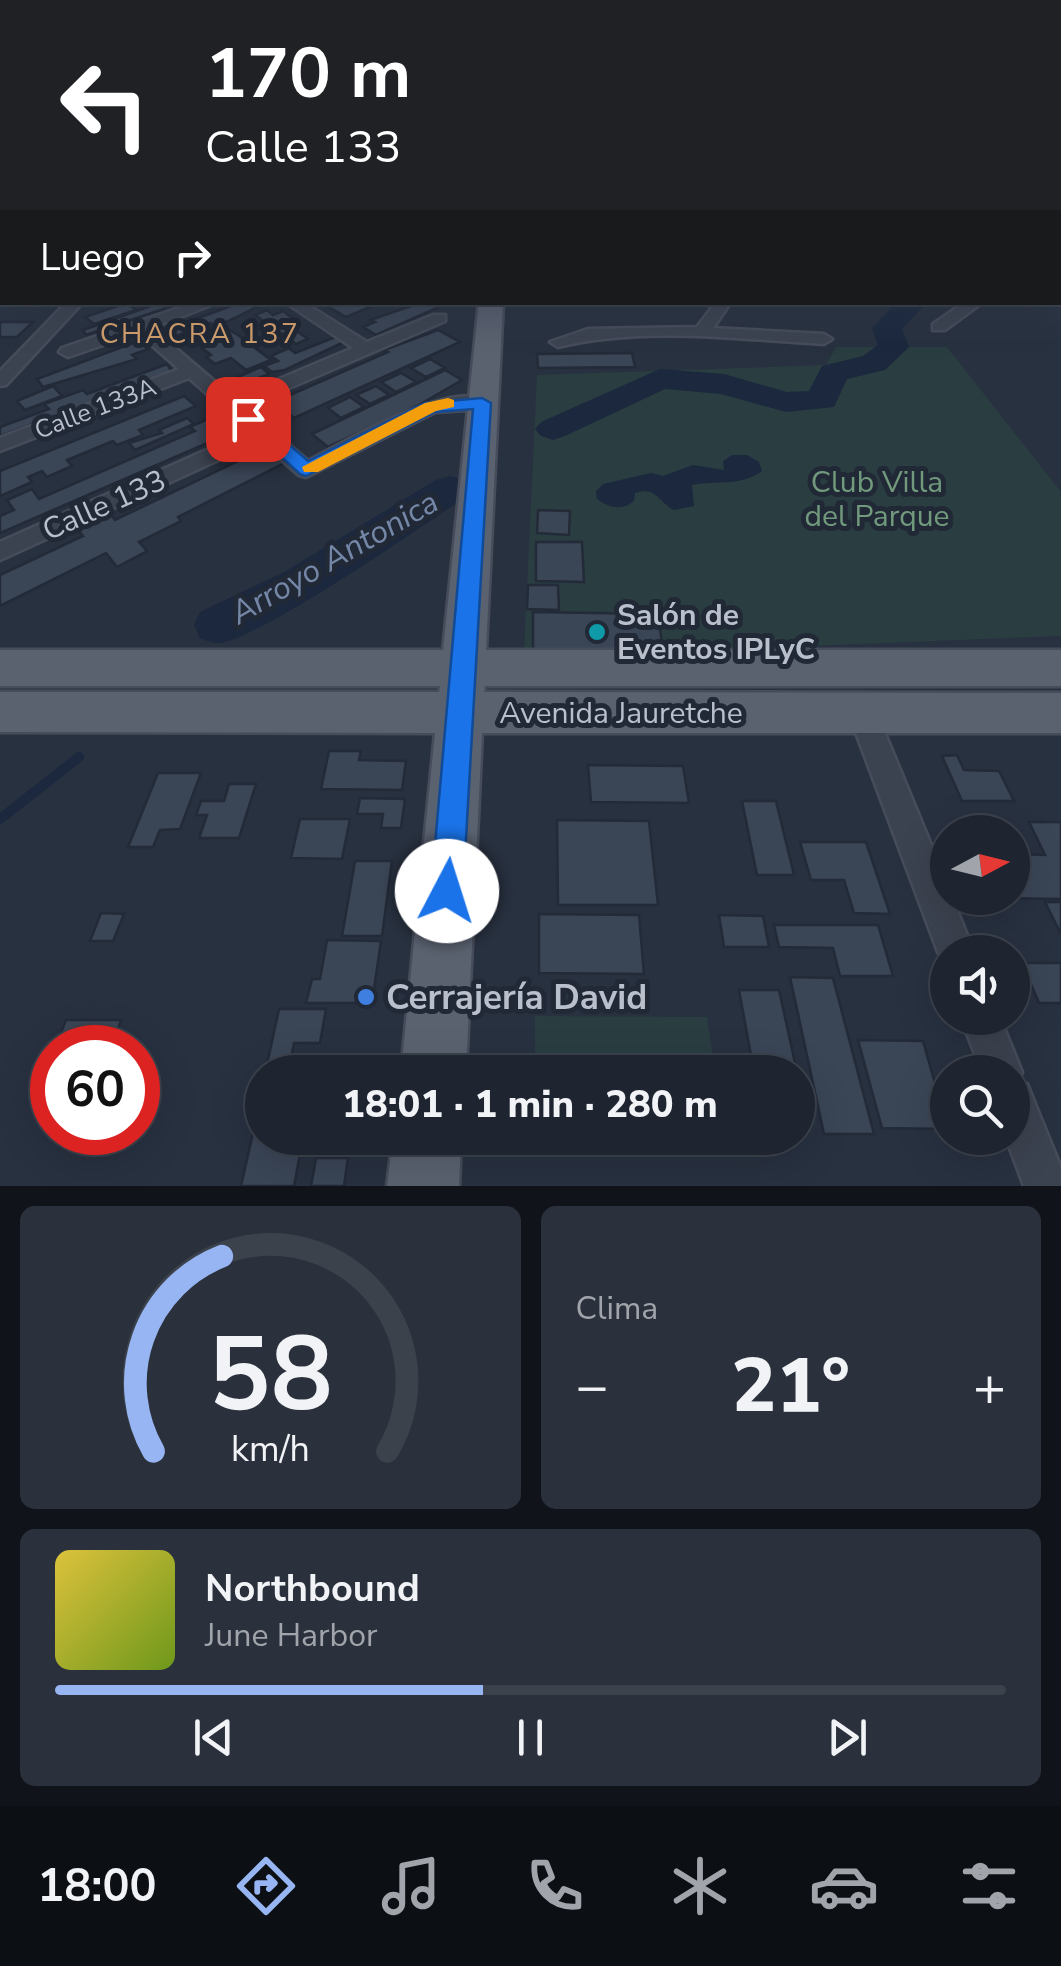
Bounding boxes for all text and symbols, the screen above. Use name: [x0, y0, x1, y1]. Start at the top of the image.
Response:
text: 170 m: [205, 26, 411, 122]
icon: left: [40, 40, 170, 170]
text: Calle 133: [205, 117, 401, 178]
icon: right: [165, 230, 220, 285]
text: Luego: [40, 232, 145, 283]
district label: CHACRA 137: [100, 315, 300, 353]
street label: Calle 133A: [30, 370, 161, 448]
pin: [206, 377, 291, 462]
icon: arrive: [221, 392, 276, 447]
street label: Calle 133: [36, 460, 172, 551]
park label: Club Villa del Parque: [804, 462, 950, 537]
water label: Arroyo Antonica: [222, 480, 446, 635]
place label: Salón de Eventos IPLyC: [617, 595, 815, 670]
marker: Salón de Eventos IPLyC: [586, 621, 608, 643]
street label: Avenida Jauretche: [499, 693, 743, 734]
north arrow: [930, 815, 1030, 915]
map controls: [930, 815, 1030, 1155]
position arrow: [395, 839, 499, 943]
button: sound: [930, 935, 1030, 1035]
place label: Cerrajería David: [386, 974, 647, 1021]
marker: Cerrajería David: [355, 986, 377, 1008]
speed limit sign: 60: [30, 1025, 160, 1155]
button: search: [930, 1055, 1030, 1155]
text: 18:01 · 1 min · 280 m: [342, 1079, 718, 1130]
text: Clima: [576, 1287, 658, 1330]
text: 58: [208, 1304, 333, 1446]
text: 21°: [731, 1335, 850, 1437]
text: −: [576, 1349, 609, 1424]
text: +: [973, 1349, 1006, 1424]
text: km/h: [231, 1425, 310, 1474]
text: Northbound: [205, 1563, 420, 1614]
text: June Harbor: [205, 1614, 377, 1657]
icon: previous: [186, 1710, 241, 1765]
icon: pause: [503, 1710, 558, 1765]
icon: next: [820, 1710, 875, 1765]
icon: directions: [231, 1851, 301, 1921]
icon: music: [376, 1851, 446, 1921]
icon: phone: [520, 1851, 590, 1921]
icon: climate: [665, 1851, 735, 1921]
icon: car: [809, 1851, 879, 1921]
icon: filters: [954, 1851, 1024, 1921]
text: 18:00: [37, 1856, 156, 1917]

